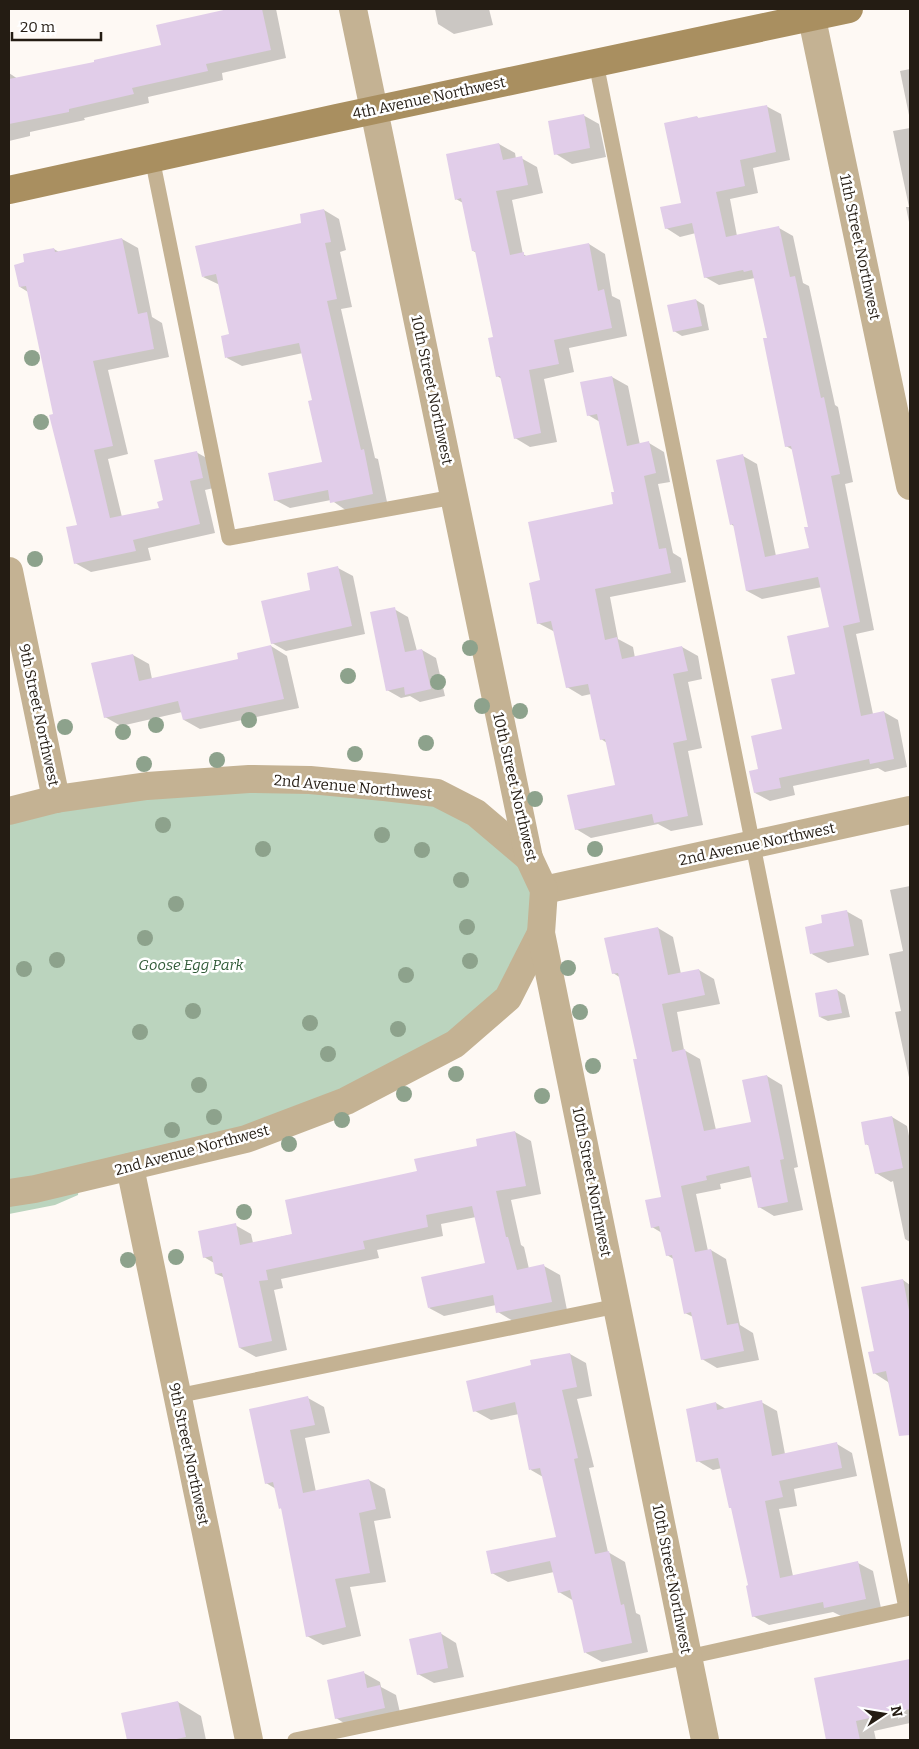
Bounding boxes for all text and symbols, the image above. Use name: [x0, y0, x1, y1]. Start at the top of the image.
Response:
scale bar: [12, 10, 101, 42]
text: 20 m: [20, 18, 56, 36]
street label: 4th Avenue Northwest: [351, 73, 508, 123]
street label: 11th Street Northwest: [836, 172, 884, 322]
street label: 10th Street Northwest: [407, 314, 457, 467]
street label: 9th Street Northwest: [15, 642, 63, 789]
street label: 10th Street Northwest: [489, 711, 541, 864]
street label: 2nd Avenue Northwest: [273, 771, 434, 803]
street label: 2nd Avenue Northwest: [677, 819, 837, 869]
park label: Goose Egg Park: [138, 956, 245, 974]
street label: 10th Street Northwest: [569, 1106, 615, 1259]
street label: 2nd Avenue Northwest: [113, 1121, 272, 1179]
street label: 9th Street Northwest: [165, 1381, 213, 1528]
street label: 10th Street Northwest: [649, 1503, 695, 1656]
north arrow: [859, 1689, 909, 1739]
text: N: [887, 1704, 906, 1719]

